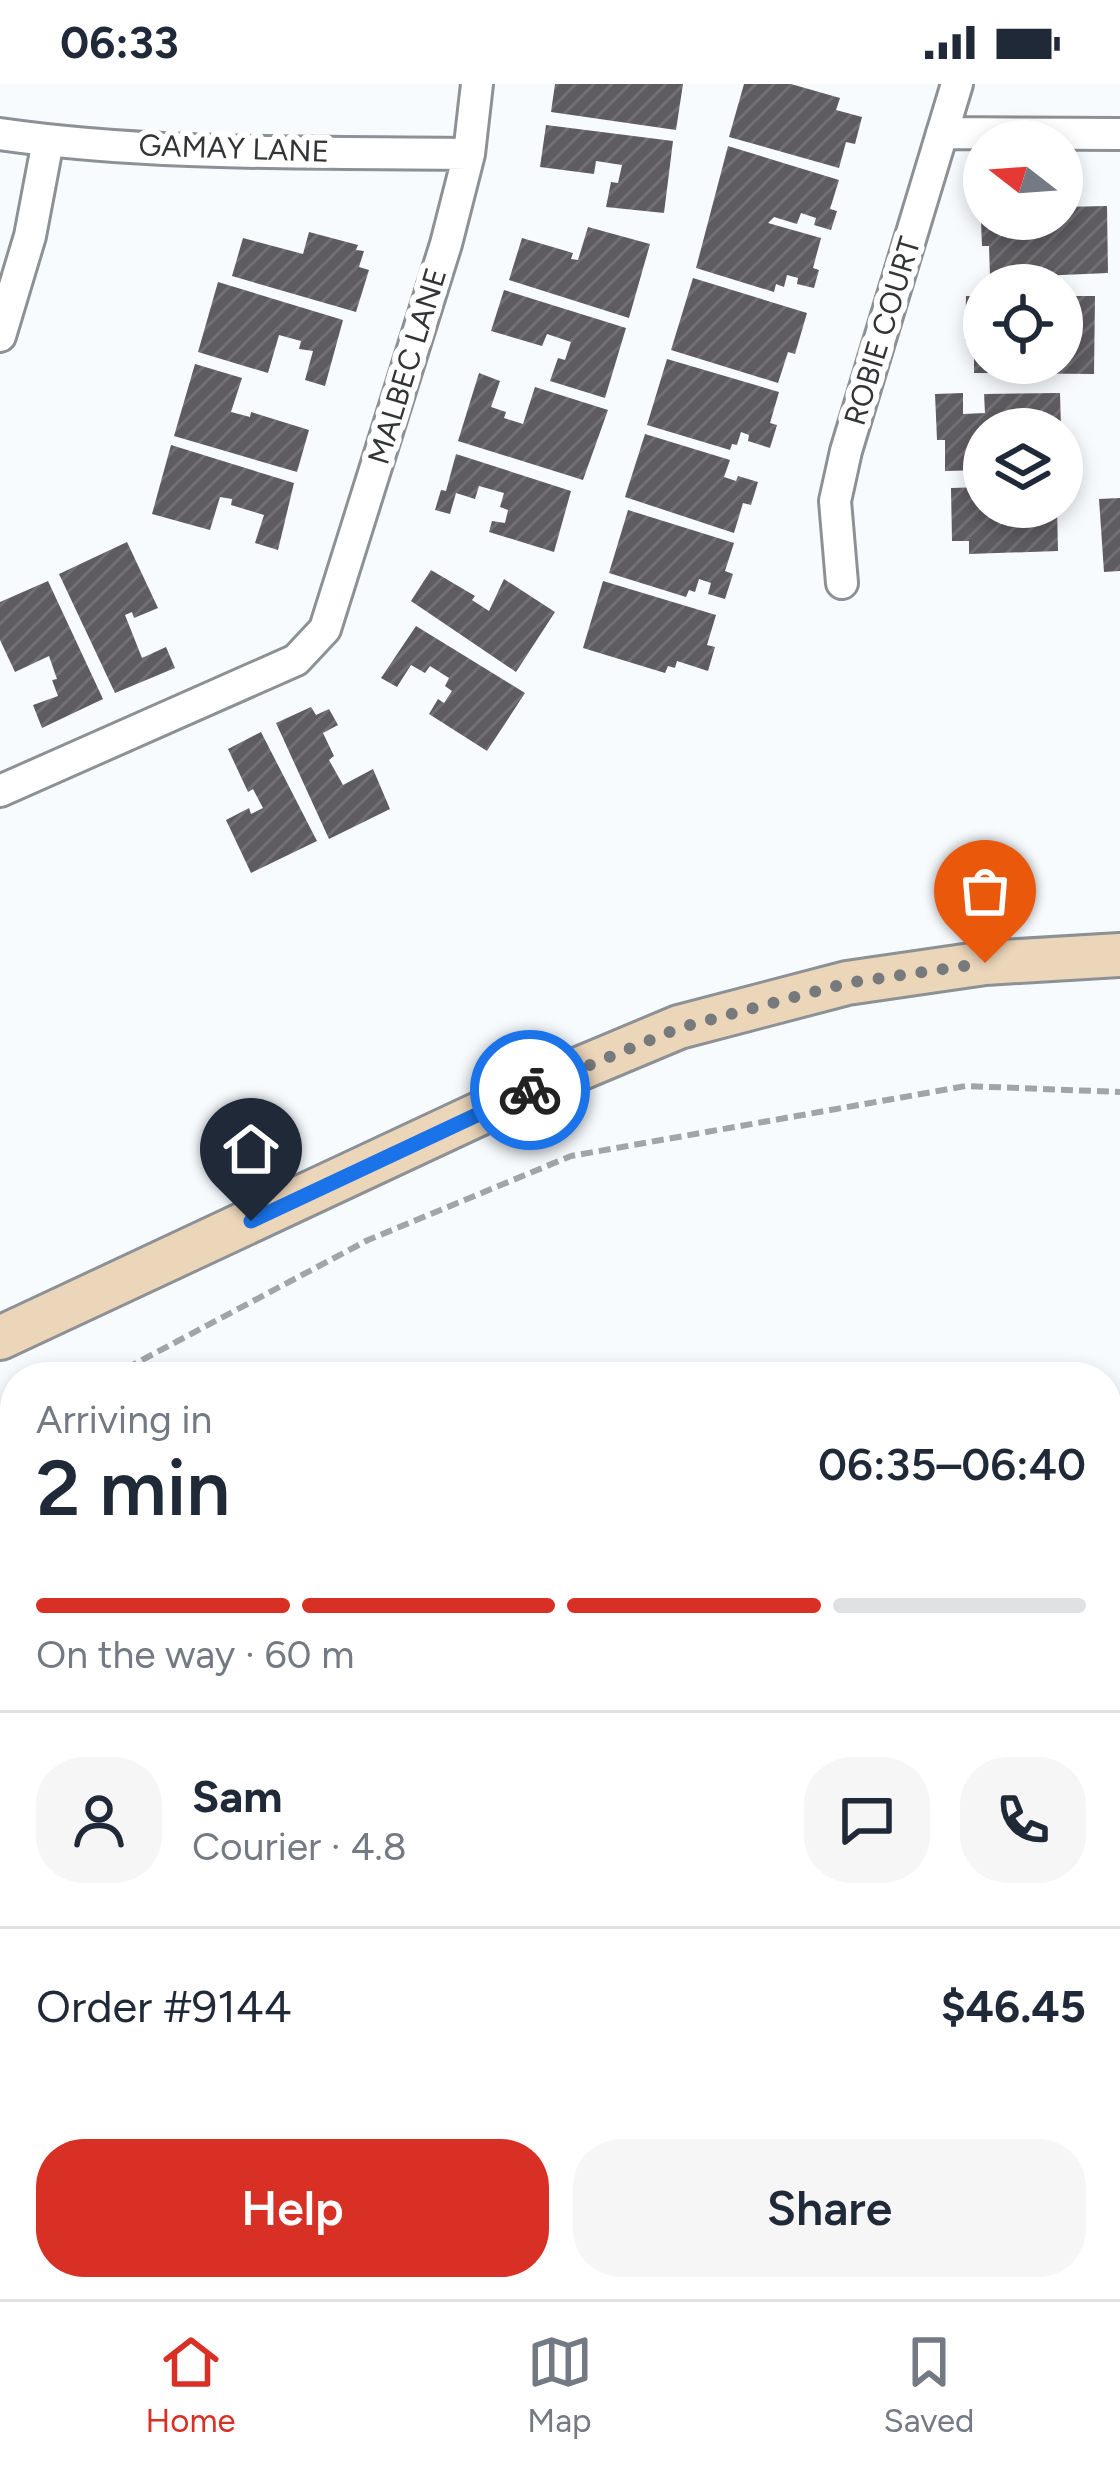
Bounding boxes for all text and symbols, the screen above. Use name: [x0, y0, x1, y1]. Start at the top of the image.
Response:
text: 06:33: [60, 15, 179, 69]
north arrow: [963, 120, 1083, 240]
map controls: [963, 120, 1083, 528]
street label: GAMAY LANE: [138, 126, 330, 170]
street label: ROBIE COURT: [836, 232, 928, 430]
street label: MALBEC LANE: [360, 263, 454, 469]
button: locate: [963, 264, 1083, 384]
button: layers: [963, 408, 1083, 528]
pin: [934, 840, 1036, 963]
icon: bag: [952, 858, 1018, 924]
courier: [470, 1030, 590, 1150]
icon: bike: [497, 1057, 563, 1123]
pin: [200, 1098, 302, 1221]
icon: home: [218, 1116, 284, 1182]
text: Arriving in: [36, 1396, 212, 1443]
text: 06:35–06:40: [818, 1437, 1086, 1491]
text: 2 min: [36, 1441, 230, 1535]
text: On the way · 60 m: [36, 1631, 354, 1678]
button: person: [36, 1757, 162, 1883]
button: chat: [804, 1757, 930, 1883]
button: phone: [960, 1757, 1086, 1883]
text: Sam: [192, 1769, 283, 1823]
text: Courier · 4.8: [192, 1823, 407, 1870]
text: Order #9144: [36, 1979, 292, 2033]
text: $46.45: [941, 1979, 1086, 2033]
button: Help: [36, 2139, 549, 2277]
button: Share: [573, 2139, 1086, 2277]
tab: Home: [145, 2329, 236, 2440]
tab: Map: [527, 2329, 593, 2440]
tab: Saved: [883, 2329, 974, 2440]

